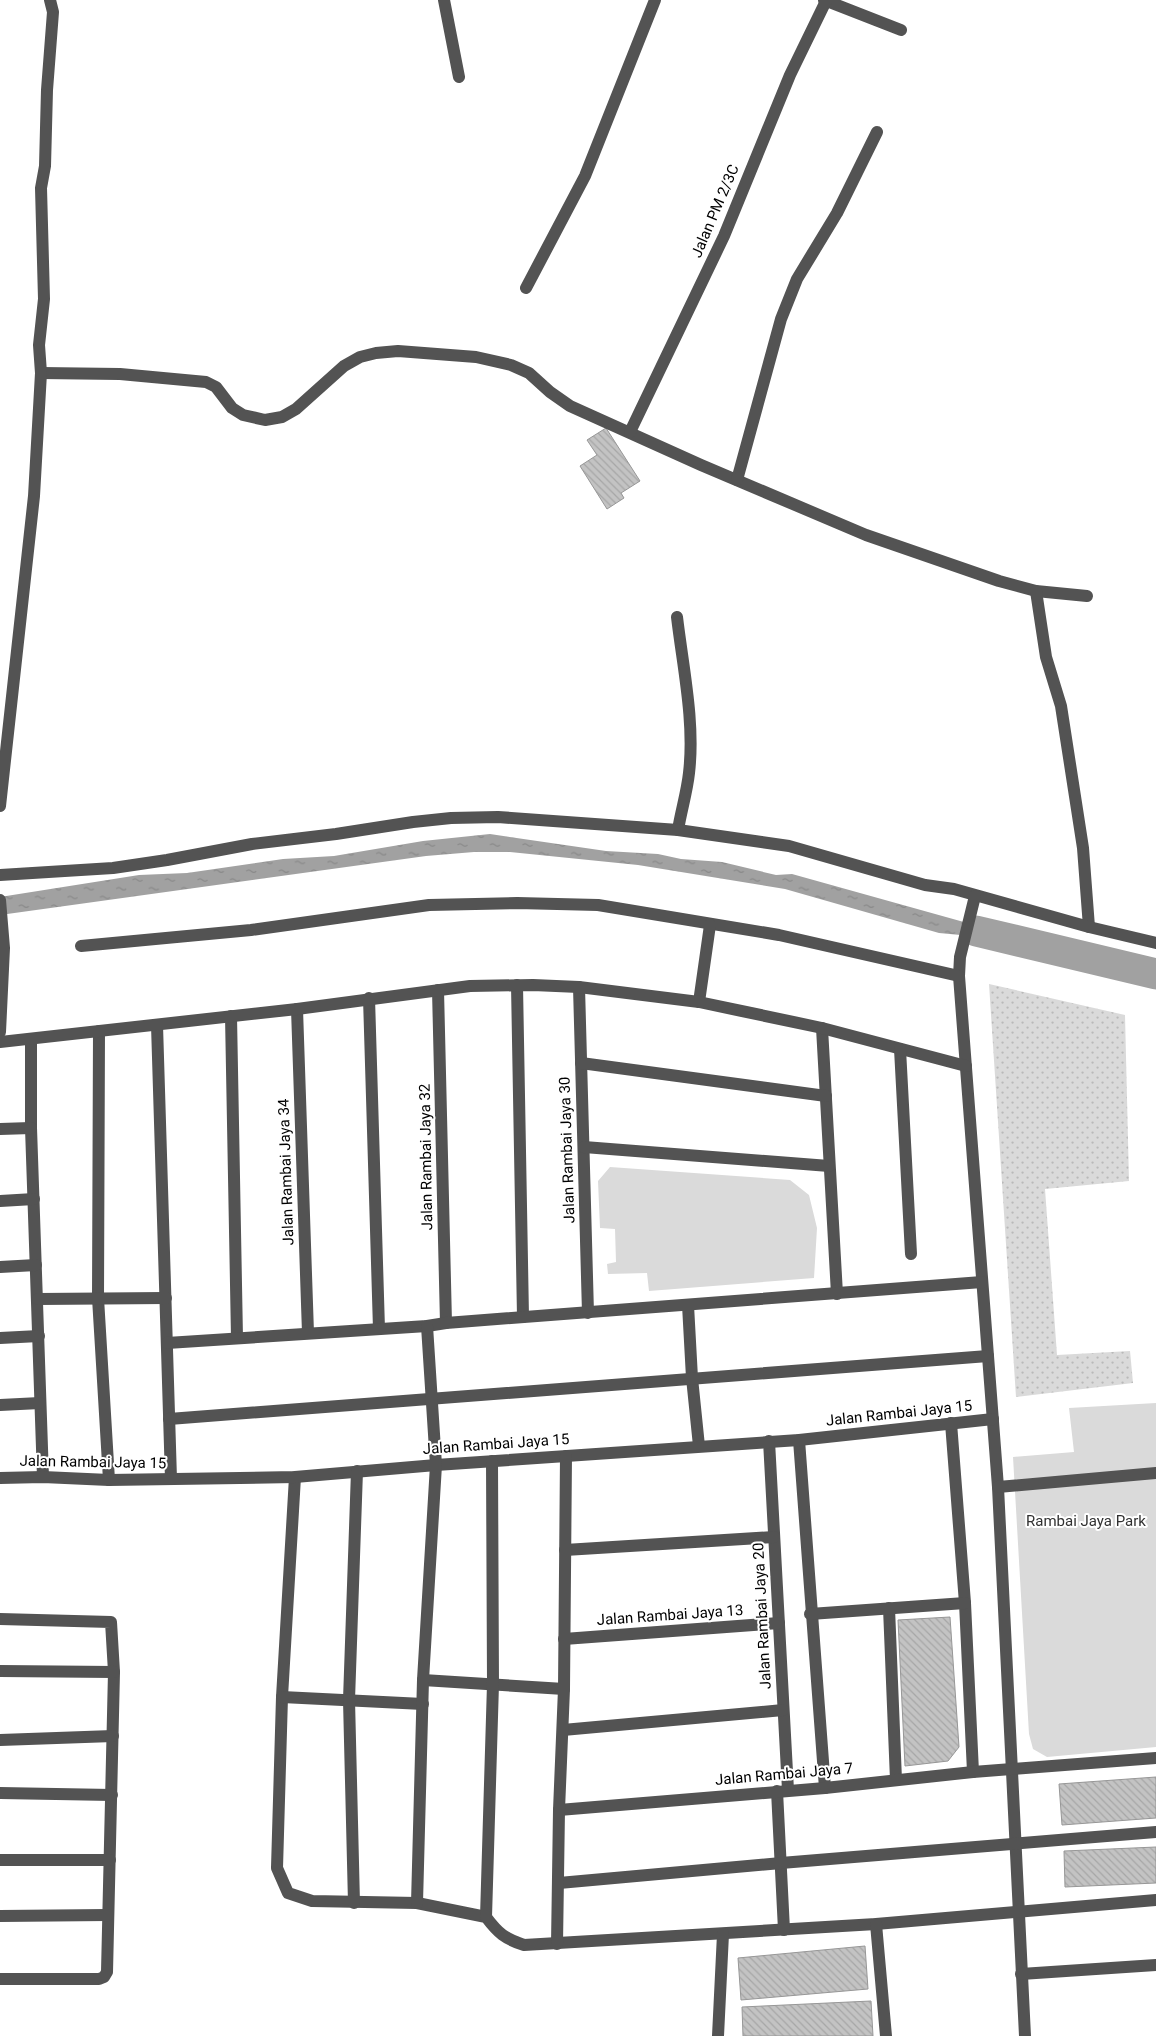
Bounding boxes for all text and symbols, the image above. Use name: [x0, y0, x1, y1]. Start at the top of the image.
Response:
street label: Jalan PM 2/3C: [687, 162, 743, 260]
street label: Jalan Rambai Jaya 30: [555, 1076, 579, 1224]
street label: Jalan Rambai Jaya 32: [416, 1083, 436, 1231]
street label: Jalan Rambai Jaya 34: [274, 1098, 298, 1246]
street label: Jalan Rambai Jaya 15: [825, 1396, 973, 1430]
street label: Jalan Rambai Jaya 15: [422, 1430, 570, 1458]
street label: Jalan Rambai Jaya 15: [19, 1452, 167, 1472]
park label: Rambai Jaya Park: [1026, 1512, 1146, 1530]
street label: Jalan Rambai Jaya 20: [749, 1542, 775, 1690]
street label: Jalan Rambai Jaya 13: [596, 1601, 744, 1629]
street label: Jalan Rambai Jaya 7: [714, 1759, 854, 1789]

